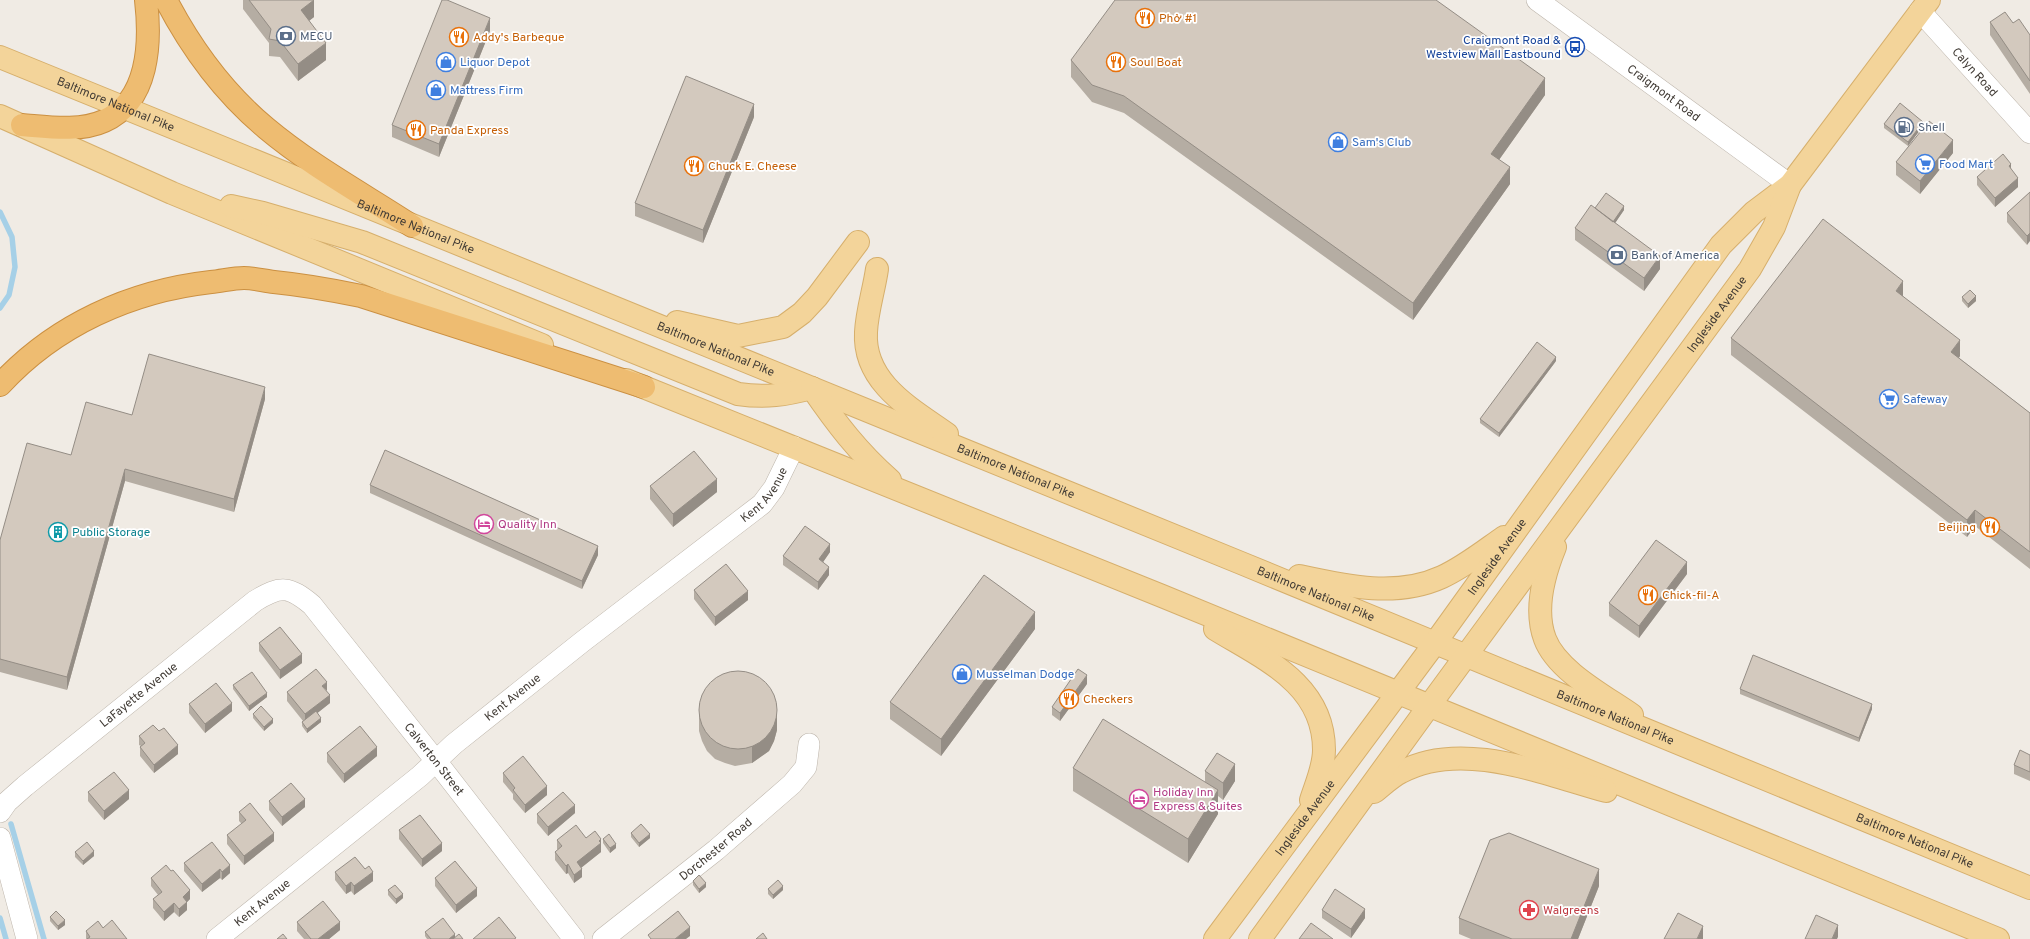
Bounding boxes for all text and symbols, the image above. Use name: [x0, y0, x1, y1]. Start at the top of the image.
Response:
restaurant icon: Phở #1: [1134, 7, 1156, 29]
place label: Phở #1: [1159, 11, 1197, 27]
bank icon: MECU: [275, 25, 297, 47]
restaurant icon: Addy's Barbeque: [448, 26, 470, 48]
place label: MECU: [300, 29, 332, 45]
place label: Addy's Barbeque: [473, 30, 564, 46]
place label: Craigmont Road & Westview Mall Eastbound: [1426, 33, 1561, 63]
bus stop icon: Craigmont Road & Westview Mall Eastbound: [1564, 36, 1586, 58]
street label: Calyn Road: [1948, 45, 2001, 101]
shop icon: Liquor Depot: [435, 51, 457, 73]
restaurant icon: Soul Boat: [1105, 51, 1127, 73]
place label: Liquor Depot: [460, 55, 530, 71]
place label: Soul Boat: [1130, 55, 1182, 71]
street label: Craigmont Road: [1623, 61, 1703, 126]
street label: Baltimore National Pike: [54, 74, 177, 136]
shop icon: Mattress Firm: [425, 79, 447, 101]
place label: Mattress Firm: [450, 83, 523, 99]
fuel station icon: Shell: [1893, 116, 1915, 138]
restaurant icon: Panda Express: [405, 119, 427, 141]
place label: Shell: [1918, 120, 1945, 136]
place label: Panda Express: [430, 123, 509, 139]
shop icon: Sam's Club: [1327, 131, 1349, 153]
place label: Sam's Club: [1352, 135, 1412, 151]
supermarket icon: Food Mart: [1914, 153, 1936, 175]
restaurant icon: Chuck E. Cheese: [683, 155, 705, 177]
place label: Food Mart: [1939, 157, 1993, 173]
place label: Chuck E. Cheese: [708, 159, 797, 175]
street label: Baltimore National Pike: [354, 196, 477, 259]
bank icon: Bank of America: [1606, 244, 1628, 266]
place label: Bank of America: [1631, 248, 1719, 264]
street label: Ingleside Avenue: [1684, 273, 1751, 356]
street label: Baltimore National Pike: [654, 319, 777, 381]
supermarket icon: Safeway: [1878, 388, 1900, 410]
place label: Safeway: [1903, 392, 1948, 408]
street label: Baltimore National Pike: [954, 441, 1077, 503]
street label: Kent Avenue: [738, 465, 792, 527]
hotel icon: Quality Inn: [473, 513, 495, 535]
street label: Ingleside Avenue: [1465, 516, 1531, 599]
restaurant icon: Beijing: [1979, 516, 2001, 538]
place label: Quality Inn: [498, 517, 557, 533]
place label: Beijing: [1938, 520, 1976, 536]
building icon: Public Storage: [47, 521, 69, 543]
place label: Public Storage: [72, 525, 150, 541]
street label: Baltimore National Pike: [1254, 563, 1377, 626]
restaurant icon: Chick-fil-A: [1637, 584, 1659, 606]
place label: Chick-fil-A: [1662, 588, 1719, 604]
street label: LaFayette Avenue: [97, 659, 181, 732]
shop icon: Musselman Dodge: [951, 663, 973, 685]
place label: Musselman Dodge: [976, 667, 1074, 683]
street label: Kent Avenue: [482, 671, 545, 725]
street label: Baltimore National Pike: [1554, 687, 1676, 749]
restaurant icon: Checkers: [1058, 688, 1080, 710]
place label: Checkers: [1083, 692, 1133, 708]
street label: Calverton Street: [400, 720, 467, 799]
street label: Ingleside Avenue: [1272, 777, 1339, 860]
place label: Holiday Inn Express & Suites: [1153, 785, 1242, 815]
hotel icon: Holiday Inn Express & Suites: [1128, 788, 1150, 810]
street label: Baltimore National Pike: [1853, 810, 1976, 873]
street label: Dorchester Road: [676, 815, 756, 885]
street label: Kent Avenue: [231, 876, 294, 931]
pharmacy icon: Walgreens: [1518, 899, 1540, 921]
place label: Walgreens: [1543, 903, 1599, 919]

